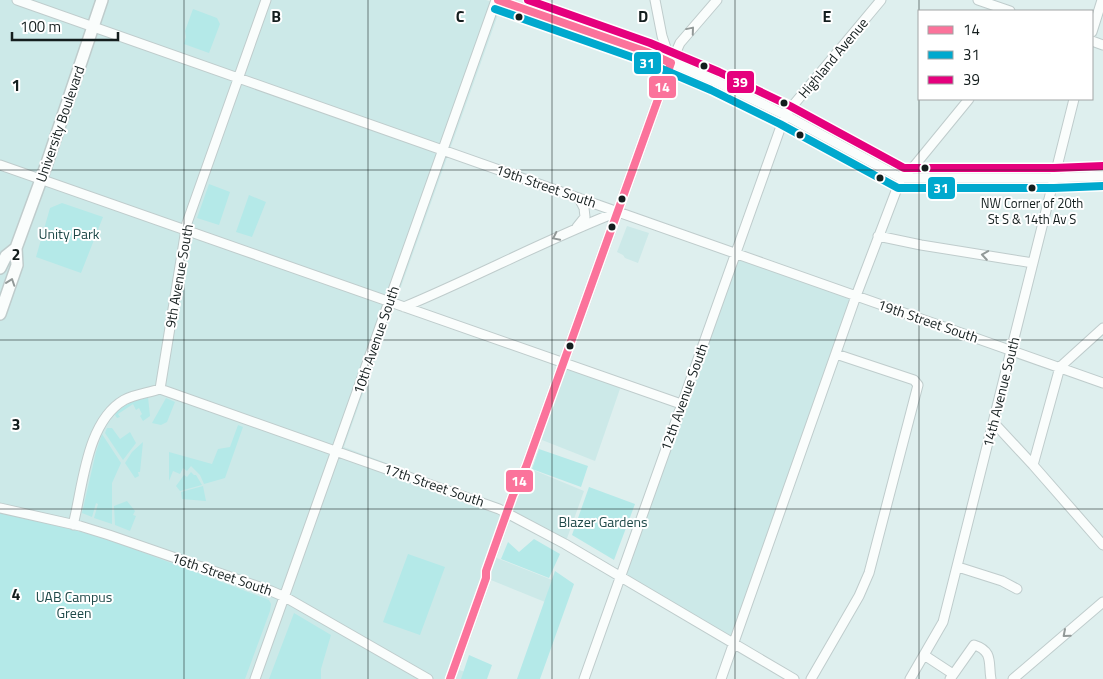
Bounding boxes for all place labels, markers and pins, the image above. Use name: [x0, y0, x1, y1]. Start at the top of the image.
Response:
unlabelled marker: [514, 12, 524, 22]
unlabelled marker: [699, 61, 709, 71]
unlabelled marker: [779, 98, 789, 108]
unlabelled marker: [795, 130, 805, 140]
unlabelled marker: [920, 163, 930, 173]
unlabelled marker: [875, 173, 885, 183]
marker: NW Corner of 20th St S & 14th Av S: [1027, 183, 1037, 193]
place label: NW Corner of 20th St S & 14th Av S: [981, 193, 1083, 229]
unlabelled marker: [617, 194, 627, 204]
unlabelled marker: [607, 222, 617, 232]
unlabelled marker: [565, 341, 575, 351]

